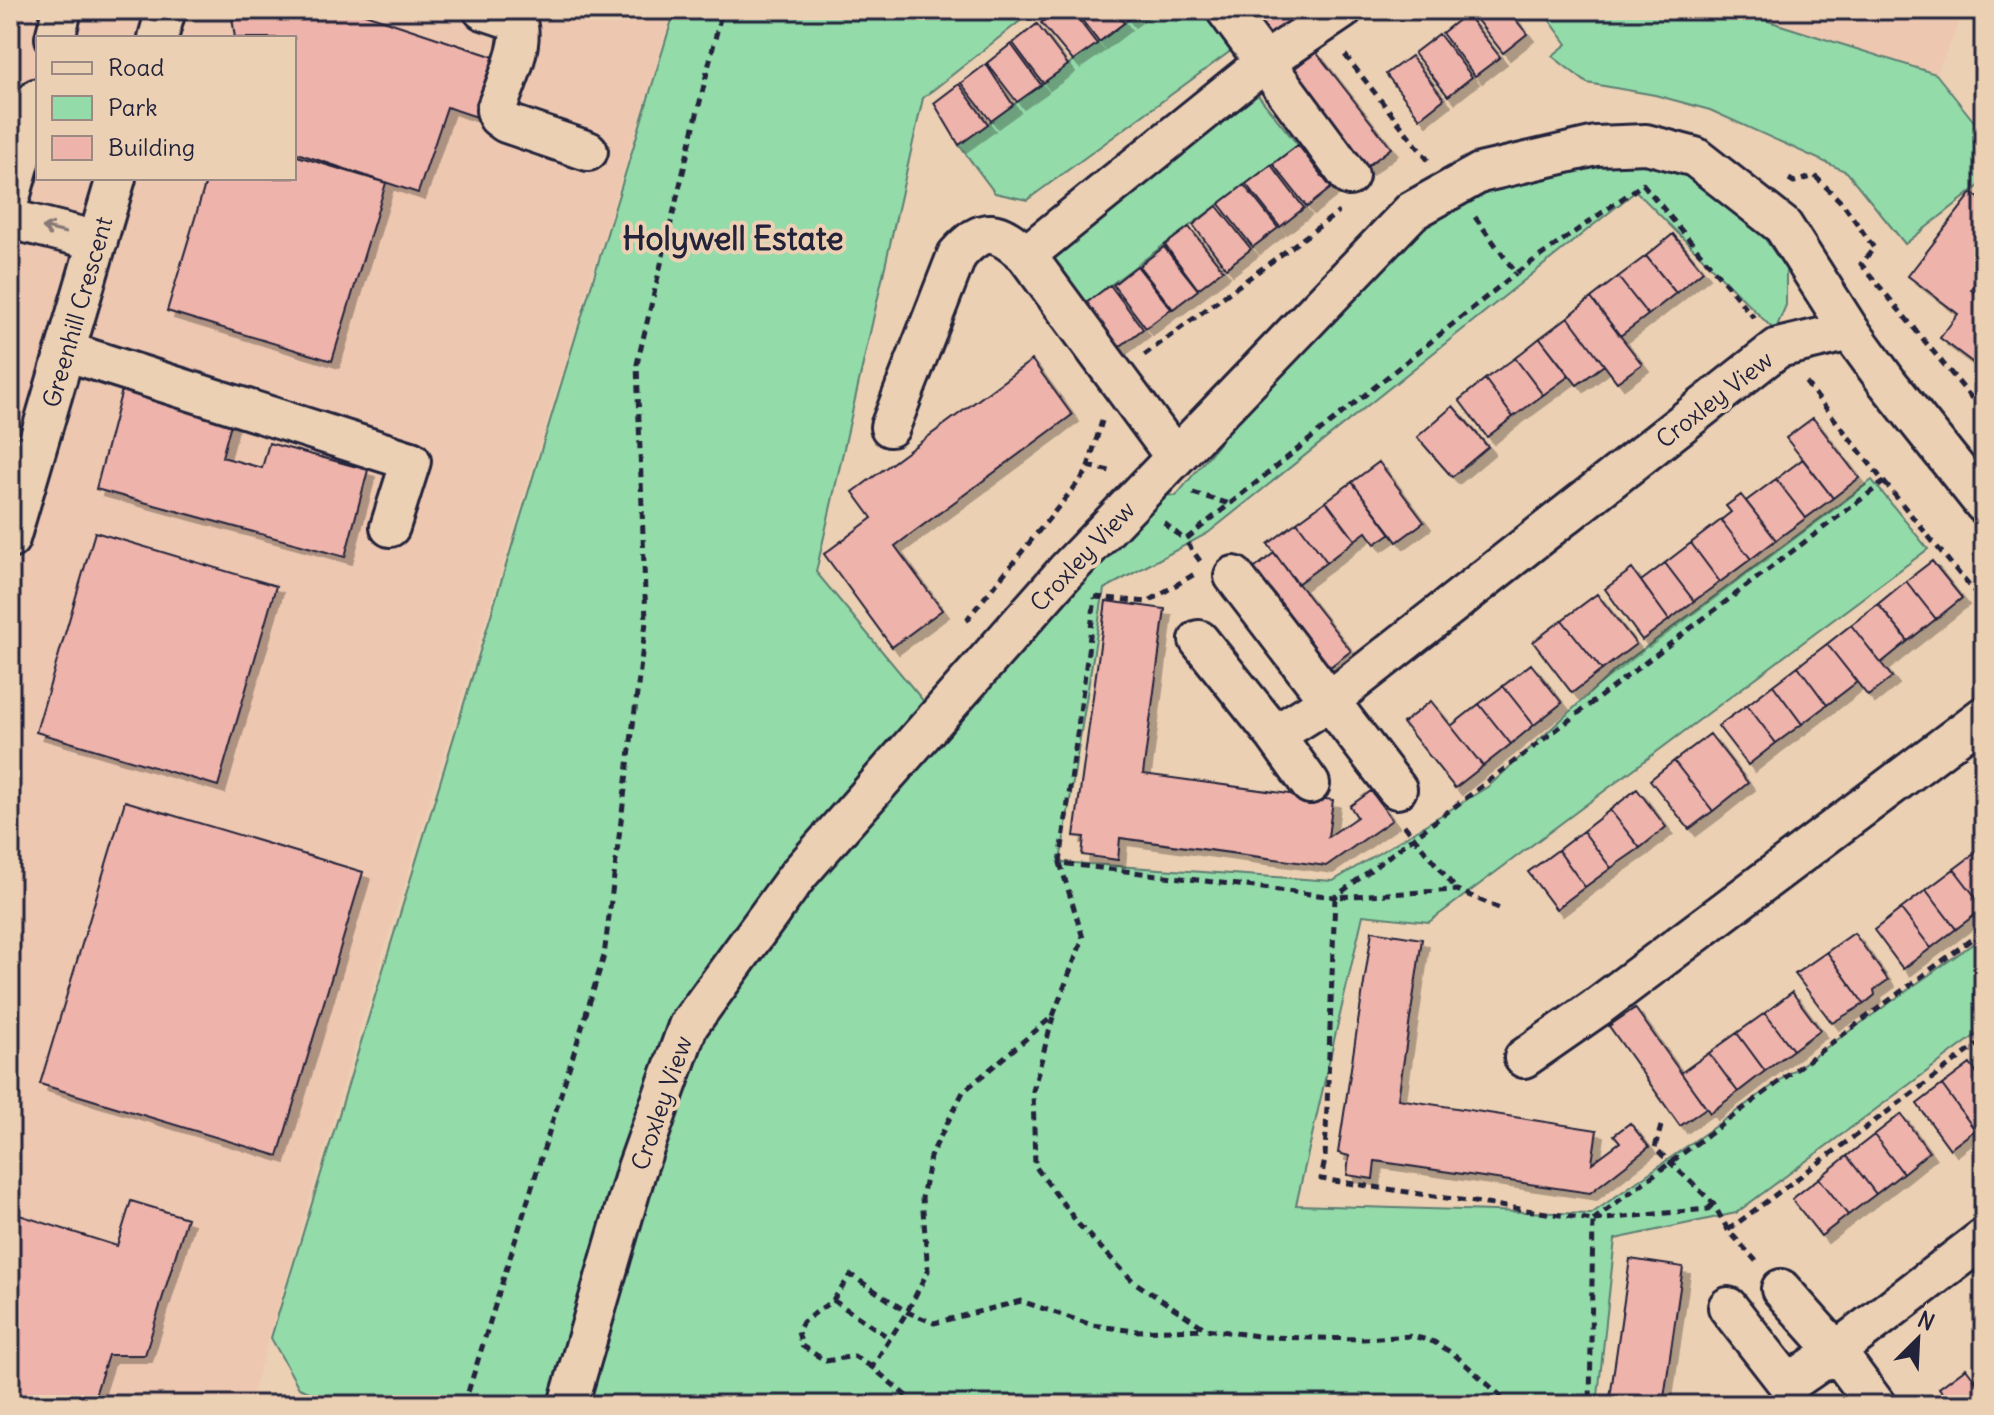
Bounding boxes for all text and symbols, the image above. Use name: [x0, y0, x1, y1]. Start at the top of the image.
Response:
legend: [36, 36, 296, 180]
text: Road: [108, 52, 164, 82]
text: Park: [108, 92, 158, 122]
text: Building: [108, 132, 195, 162]
street label: Greenhill Crescent: [35, 213, 119, 411]
district label: Holywell Estate: [623, 218, 843, 259]
one-way arrow: [42, 222, 67, 237]
street label: Croxley View: [1650, 344, 1778, 454]
street label: Croxley View: [1023, 494, 1141, 617]
street label: Croxley View: [624, 1032, 698, 1174]
north arrow: [1878, 1299, 1958, 1379]
text: N: [1913, 1305, 1939, 1337]

